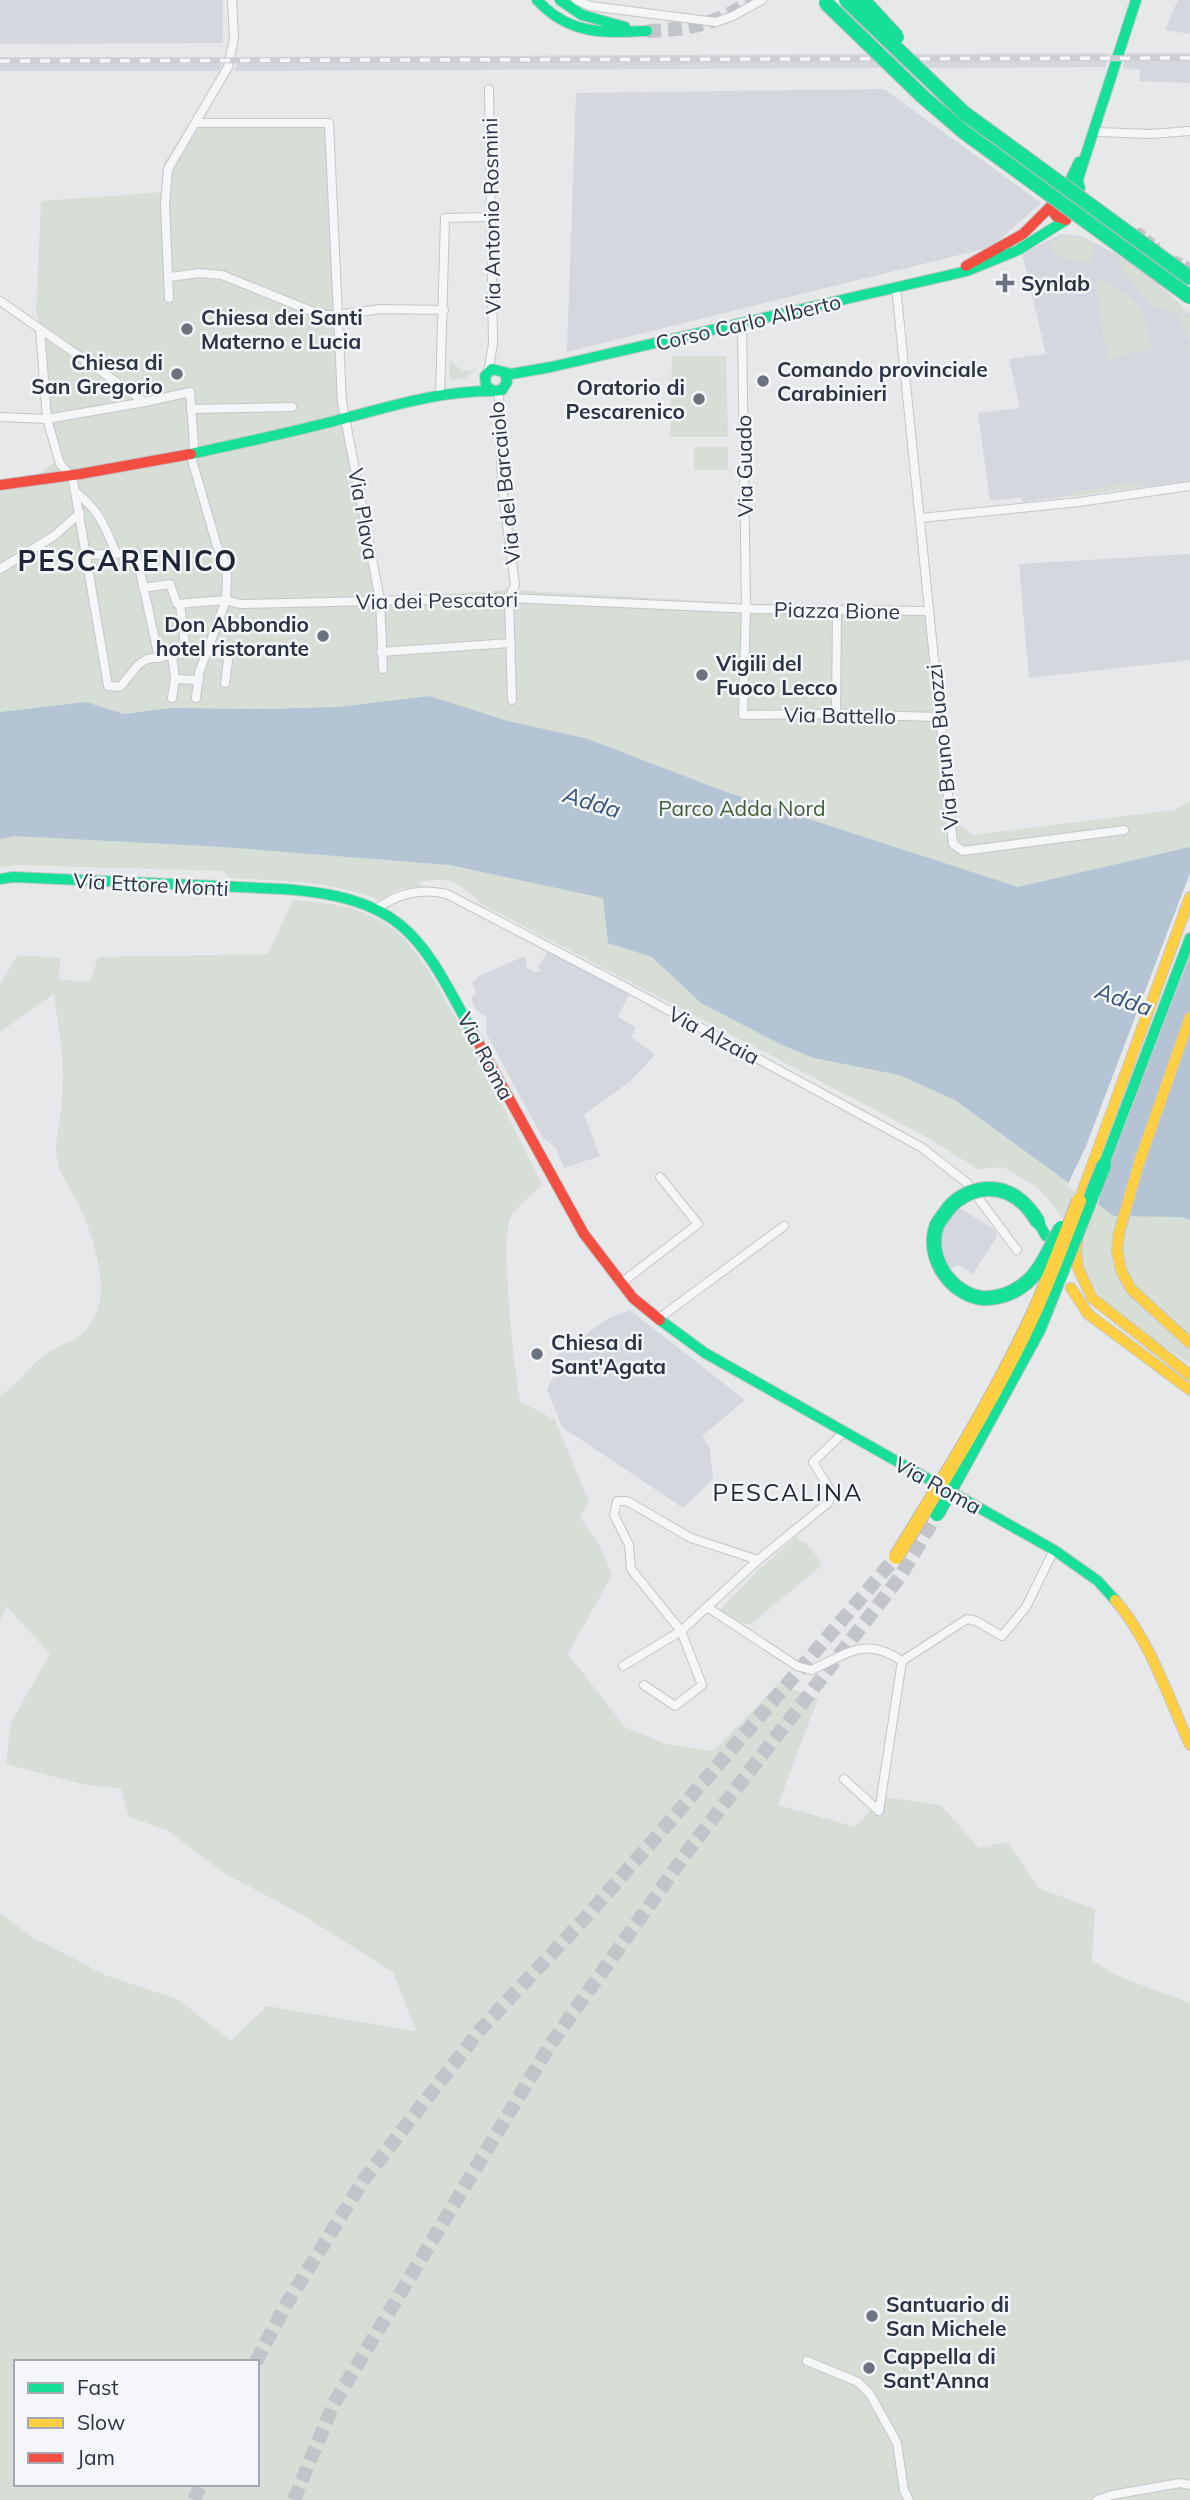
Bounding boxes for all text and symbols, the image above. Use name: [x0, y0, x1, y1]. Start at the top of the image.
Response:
street label: Via Antonio Rosmini: [476, 117, 506, 315]
place label: Synlab: [1021, 270, 1090, 296]
marker: Synlab: [995, 273, 1015, 293]
street label: Corso Carlo Alberto: [653, 288, 843, 356]
place label: Chiesa dei Santi Materno e Lucia: [201, 304, 363, 354]
marker: Chiesa dei Santi Materno e Lucia: [179, 321, 195, 337]
place label: Chiesa di San Gregorio: [31, 349, 163, 399]
place label: Comando provinciale Carabinieri: [777, 356, 988, 406]
marker: Chiesa di San Gregorio: [169, 366, 185, 382]
marker: Comando provinciale Carabinieri: [755, 373, 771, 389]
place label: Oratorio di Pescarenico: [565, 374, 685, 424]
marker: Oratorio di Pescarenico: [691, 391, 707, 407]
street label: Via del Barcaiolo: [483, 400, 525, 566]
street label: Via Guado: [730, 415, 758, 517]
street label: Via Plava: [343, 466, 385, 562]
district label: PESCARENICO: [18, 543, 238, 578]
street label: Via dei Pescatori: [356, 586, 518, 614]
street label: Piazza Bione: [774, 596, 900, 624]
place label: Don Abbondio hotel ristorante: [156, 611, 309, 661]
marker: Don Abbondio hotel ristorante: [315, 628, 331, 644]
place label: Vigili del Fuoco Lecco: [715, 650, 838, 700]
street label: Via Bruno Buozzi: [920, 663, 964, 831]
marker: Vigili del Fuoco Lecco: [694, 667, 710, 683]
street label: Via Battello: [784, 701, 896, 729]
water label: Adda: [559, 779, 624, 824]
park label: Parco Adda Nord: [658, 795, 826, 821]
street label: Via Ettore Monti: [73, 867, 229, 901]
water label: Adda: [1091, 975, 1156, 1022]
street label: Via Alzaia: [664, 1000, 764, 1070]
street label: Via Roma: [452, 1008, 520, 1104]
place label: Chiesa di Sant'Agata: [551, 1329, 666, 1379]
marker: Chiesa di Sant'Agata: [529, 1346, 545, 1362]
street label: Via Roma: [890, 1451, 986, 1519]
district label: PESCALINA: [713, 1477, 863, 1507]
place label: Santuario di San Michele: [886, 2291, 1009, 2341]
marker: Santuario di San Michele: [864, 2308, 880, 2324]
place label: Cappella di Sant'Anna: [883, 2343, 996, 2393]
legend: [14, 2360, 259, 2486]
marker: Cappella di Sant'Anna: [861, 2360, 877, 2376]
text: Fast: [77, 2374, 119, 2400]
text: Slow: [77, 2409, 125, 2435]
text: Jam: [77, 2444, 115, 2470]

